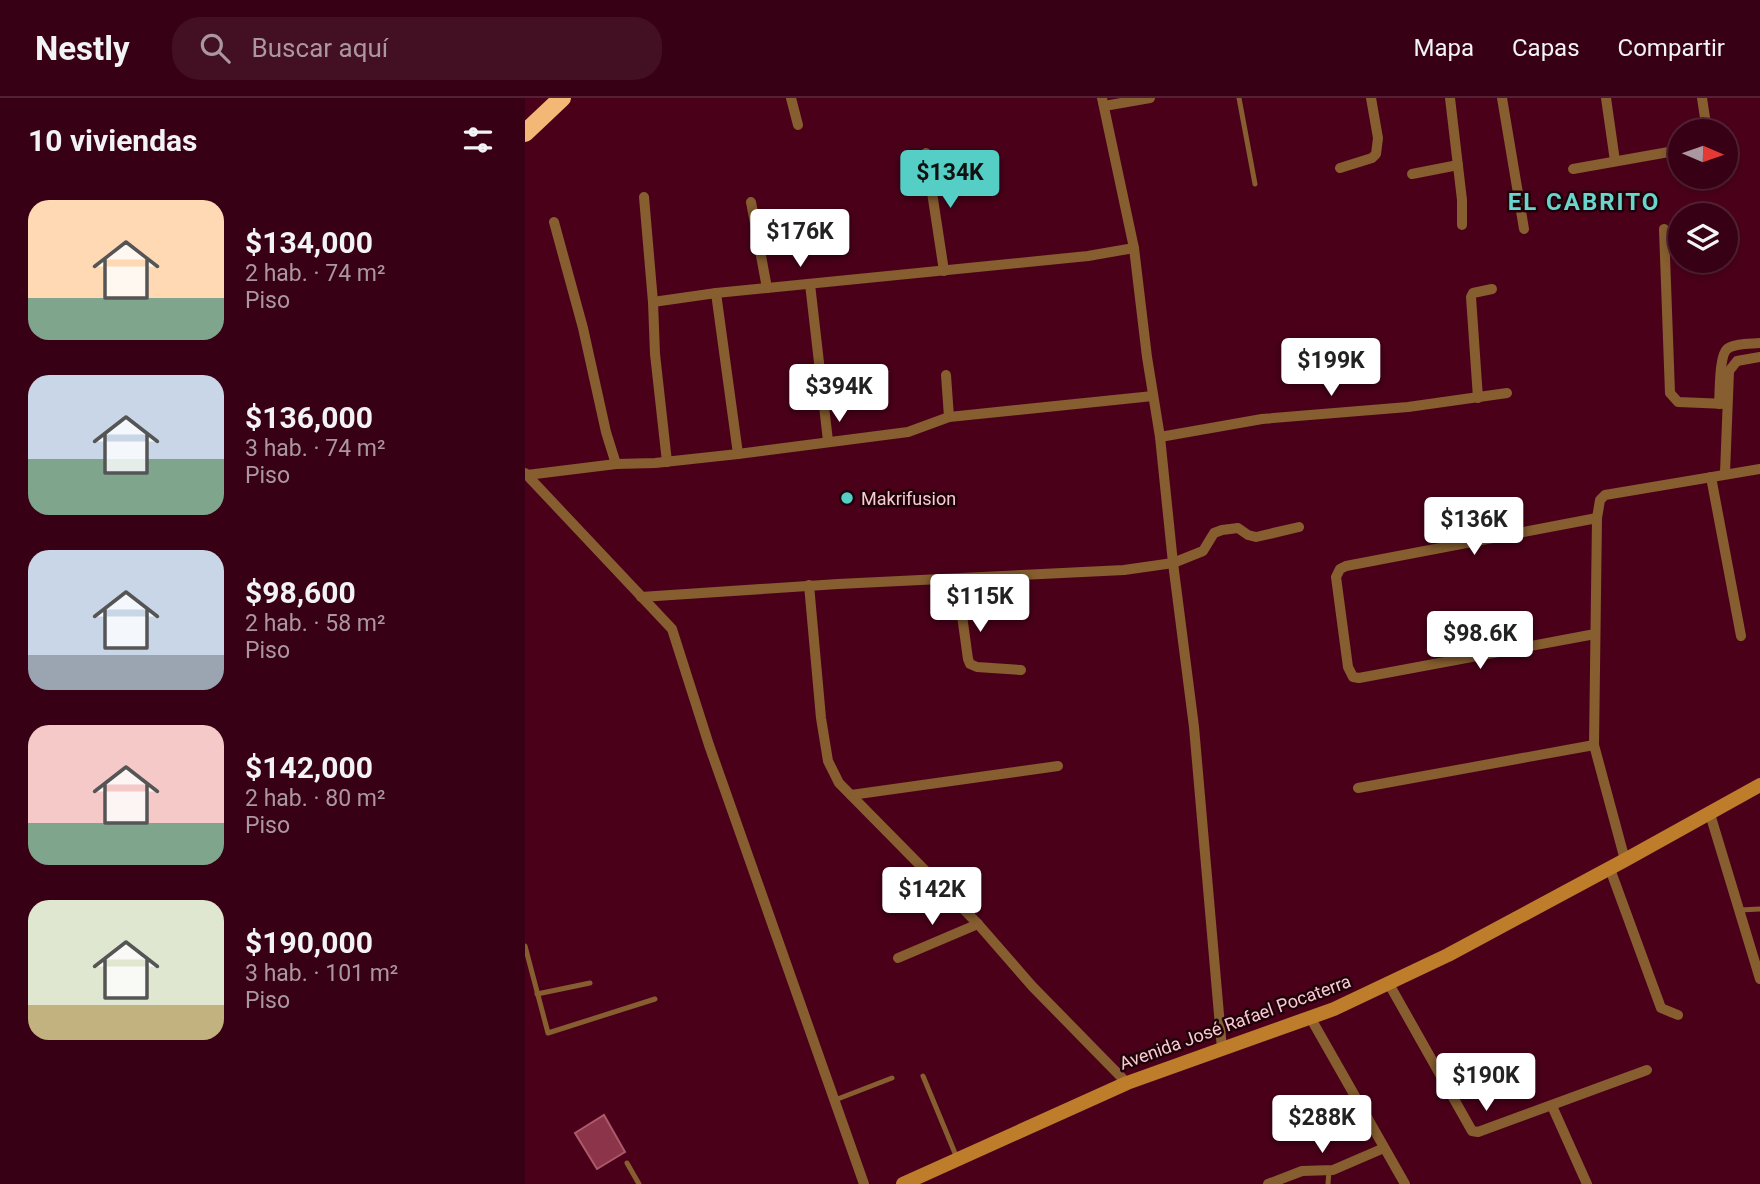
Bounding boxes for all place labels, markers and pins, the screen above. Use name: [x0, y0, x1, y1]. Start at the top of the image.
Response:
pin: $134K: [901, 150, 999, 210]
pin: $176K: [751, 209, 849, 269]
pin: $199K: [1282, 338, 1380, 398]
pin: $394K: [790, 364, 888, 424]
place label: Makrifusion: [861, 488, 956, 509]
marker: Makrifusion: [839, 490, 855, 506]
pin: $136K: [1425, 498, 1523, 557]
pin: $115K: [931, 574, 1029, 634]
pin: $98.6K: [1423, 612, 1537, 671]
pin: $142K: [883, 868, 981, 927]
pin: $190K: [1437, 1054, 1535, 1113]
pin: $288K: [1273, 1096, 1371, 1155]

